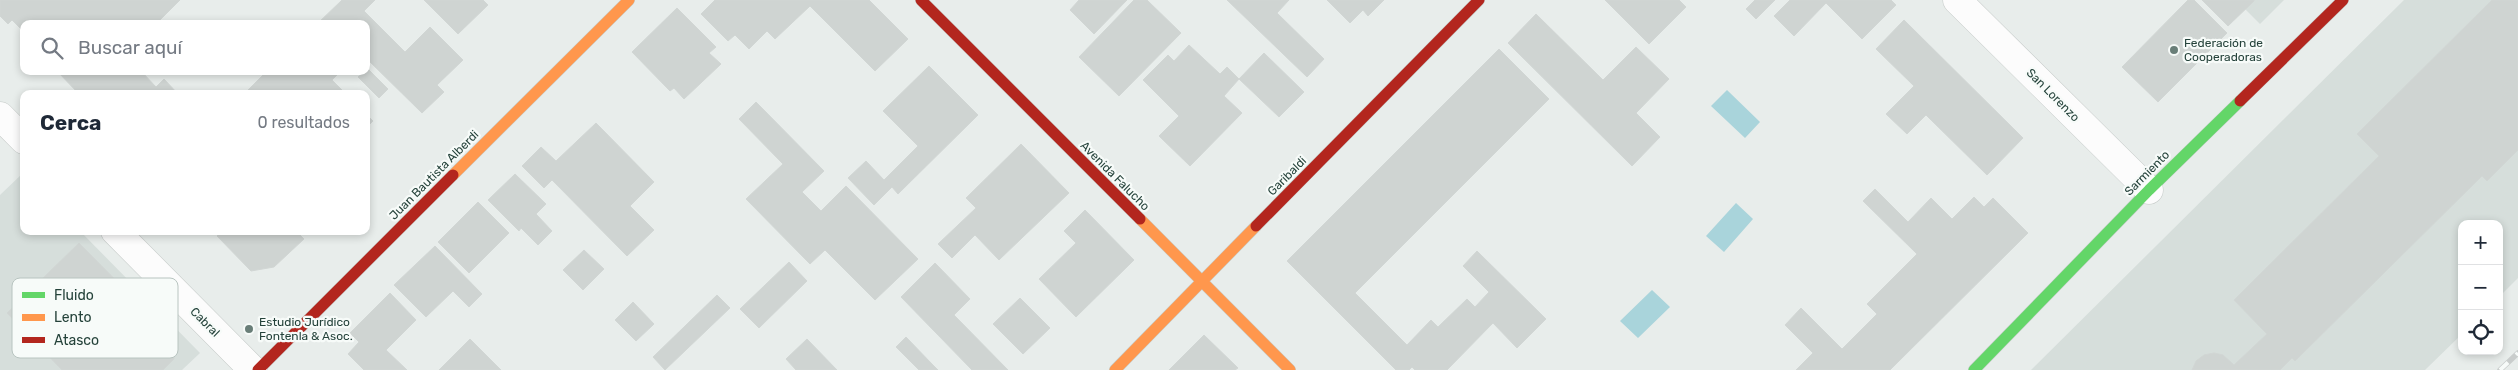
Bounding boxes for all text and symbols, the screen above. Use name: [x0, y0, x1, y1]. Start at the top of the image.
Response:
search box: [20, 20, 370, 75]
icon: search: [38, 34, 66, 62]
text: Buscar aquí: [78, 36, 182, 59]
place label: Federación de Cooperadoras: [2184, 36, 2263, 64]
marker: Federación de Cooperadoras: [2168, 44, 2180, 56]
street label: San Lorenzo: [2024, 66, 2082, 124]
text: Cerca: [40, 110, 101, 135]
text: 0 resultados: [257, 113, 350, 132]
street label: Juan Bautista Alberdi: [386, 127, 482, 223]
street label: Avenida Falucho: [1078, 139, 1153, 214]
street label: Sarmiento: [2122, 148, 2172, 198]
street label: Garibaldi: [1265, 154, 1309, 198]
map controls: [2458, 220, 2503, 355]
button: +: [2458, 220, 2503, 265]
button: −: [2458, 265, 2503, 310]
legend: [12, 278, 178, 358]
text: Fluido: [54, 287, 94, 304]
street label: Cabral: [187, 304, 223, 340]
text: Lento: [54, 309, 91, 326]
button: locate: [2458, 310, 2503, 355]
place label: Estudio Jurídico Fontenla & Asoc.: [259, 315, 353, 343]
marker: Estudio Jurídico Fontenla & Asoc.: [243, 323, 255, 335]
text: Atasco: [54, 332, 99, 349]

